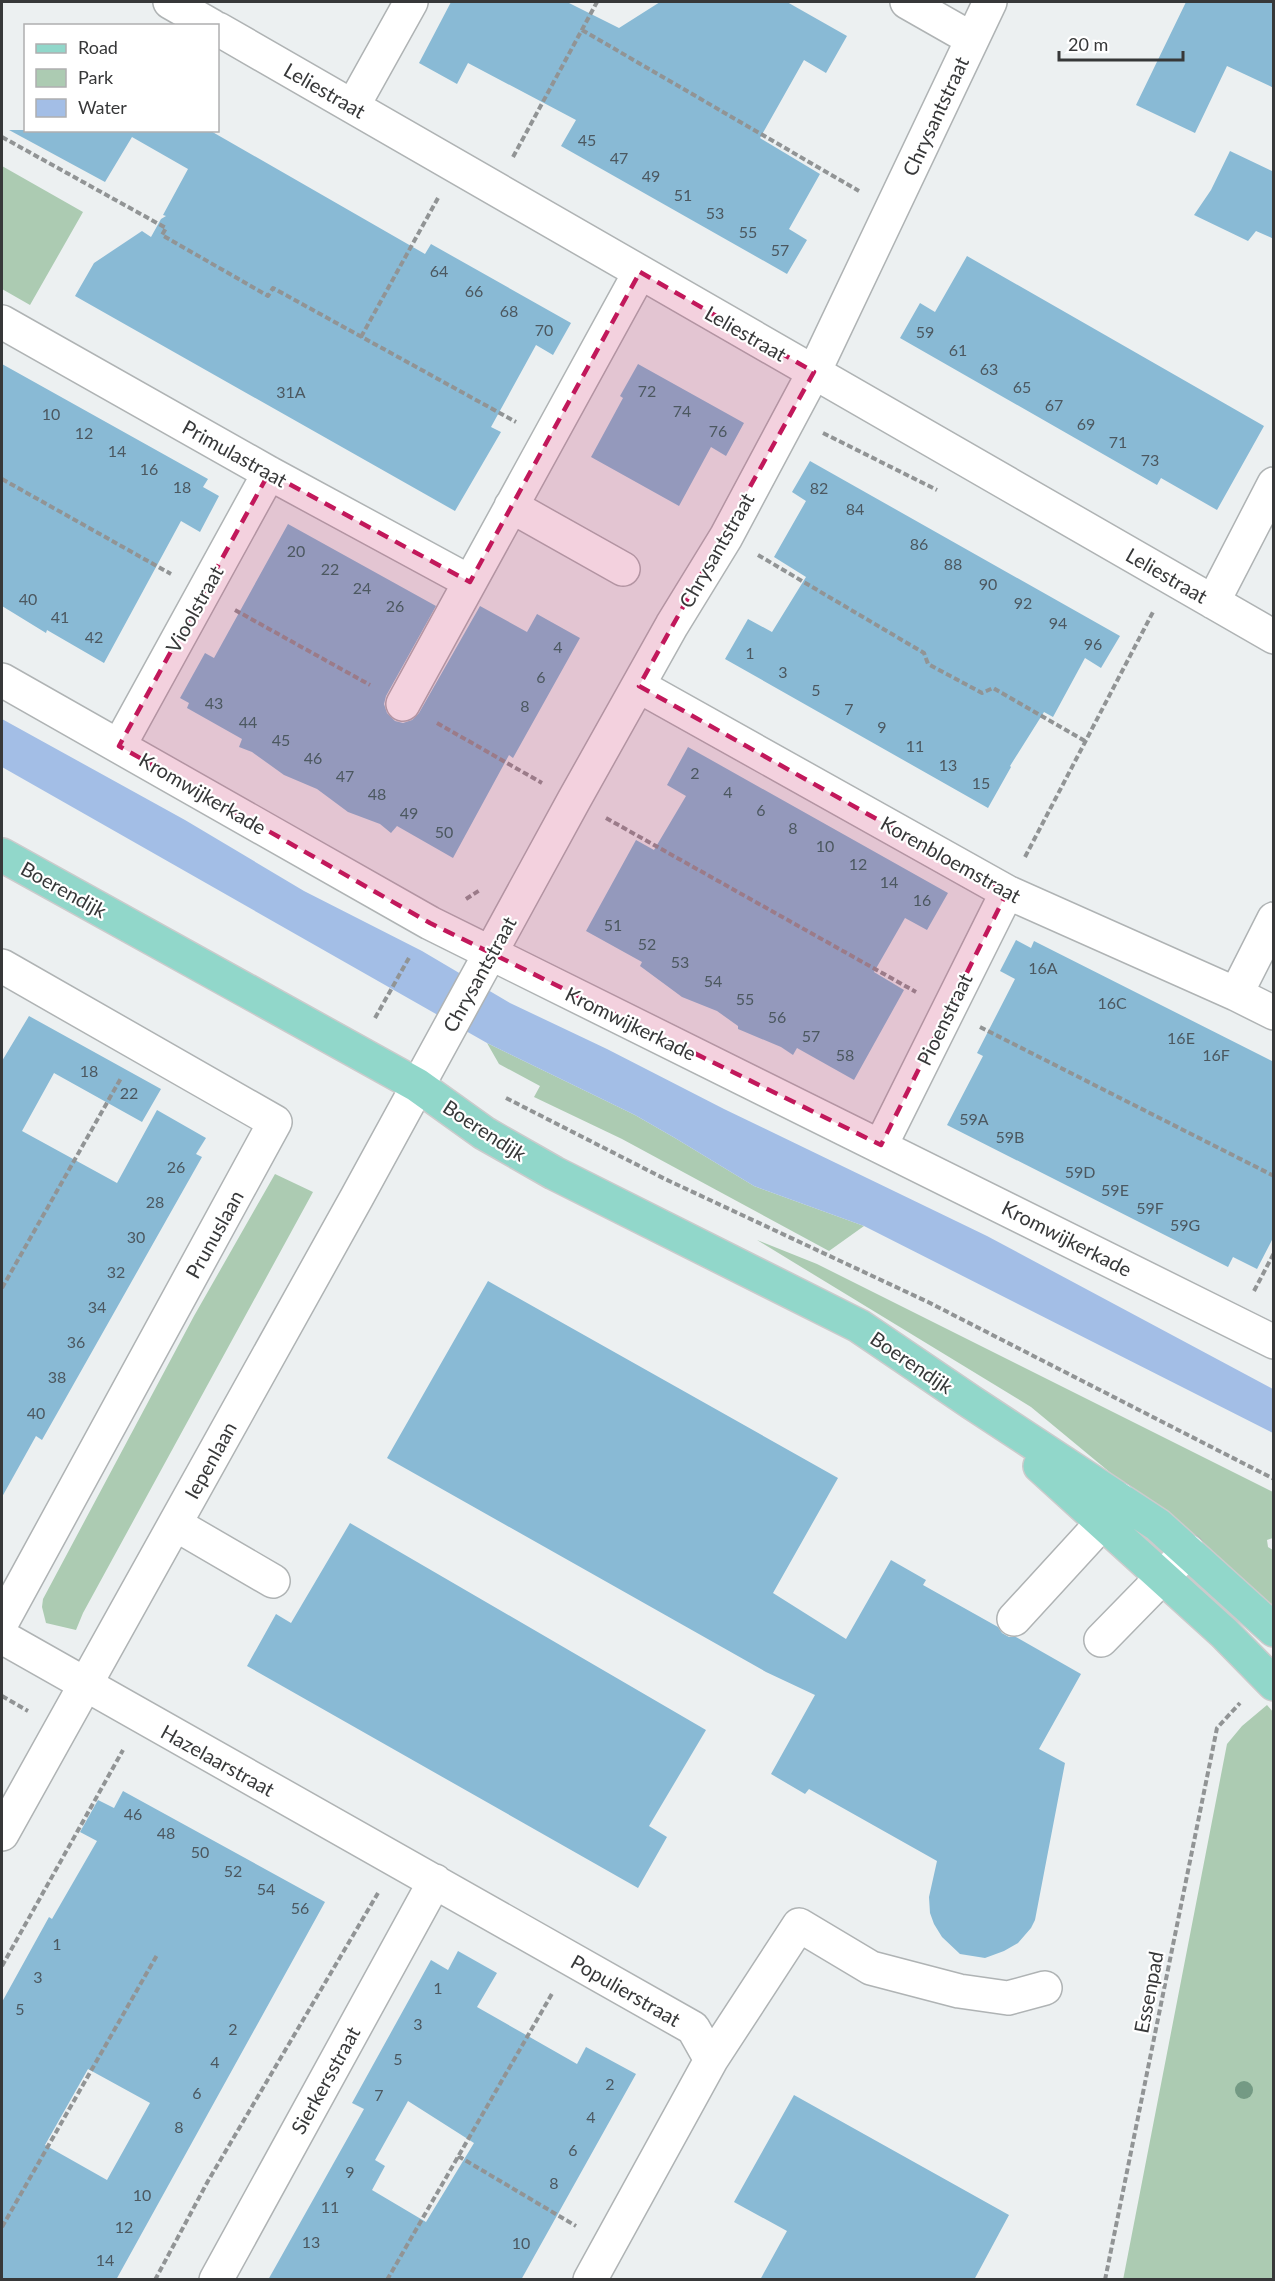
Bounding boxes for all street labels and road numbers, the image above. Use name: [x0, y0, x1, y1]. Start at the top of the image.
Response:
street label: Chrysantstraat: [897, 53, 973, 179]
street label: Leliestraat: [280, 57, 370, 123]
street label: Leliestraat: [701, 300, 791, 366]
street label: Primulastraat: [178, 414, 292, 492]
street label: Chrysantstraat: [673, 488, 759, 612]
street label: Leliestraat: [1122, 542, 1212, 608]
street label: Vioolstraat: [160, 561, 228, 657]
street label: Kromwijkerkade: [135, 747, 271, 839]
street label: Korenbloemstraat: [877, 811, 1025, 907]
street label: Boerendijk: [17, 856, 112, 923]
street label: Chrysantstraat: [437, 912, 521, 1036]
street label: Pioenstraat: [911, 969, 977, 1069]
street label: Kromwijkerkade: [562, 981, 700, 1065]
street label: Boerendijk: [439, 1094, 532, 1166]
street label: Prunuslaan: [180, 1186, 248, 1282]
street label: Kromwijkerkade: [998, 1195, 1136, 1281]
street label: Boerendijk: [866, 1326, 958, 1399]
street label: Iepenlaan: [179, 1417, 241, 1503]
street label: Hazelaarstraat: [157, 1719, 279, 1801]
street label: Populierstraat: [567, 1949, 685, 2031]
street label: Essenpad: [1128, 1949, 1168, 2035]
street label: Sierkersstraat: [286, 2022, 364, 2138]

